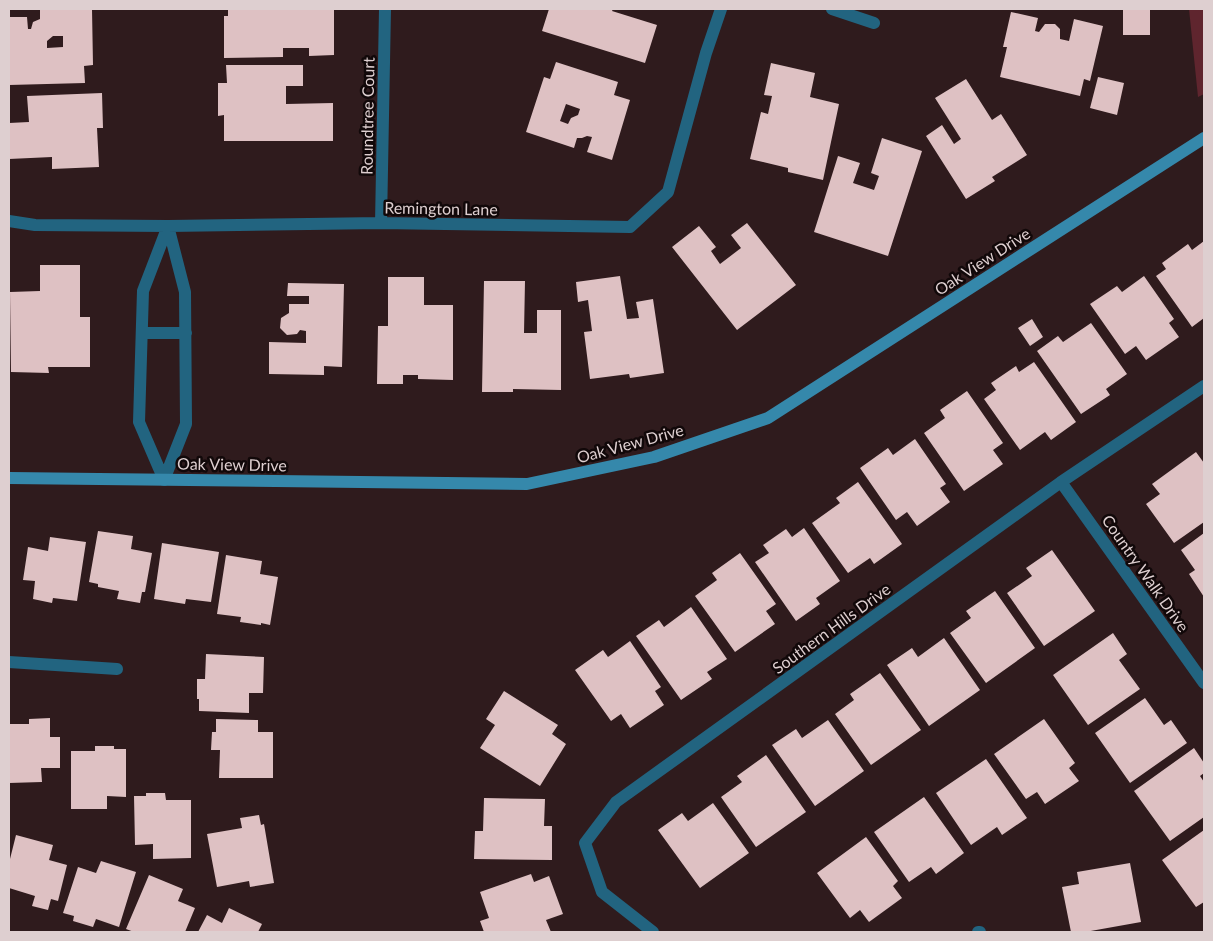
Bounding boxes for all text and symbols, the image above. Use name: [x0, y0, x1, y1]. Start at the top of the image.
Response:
street label: Roundtree Court: [356, 57, 378, 175]
street label: Remington Lane: [384, 198, 498, 218]
street label: Oak View Drive: [931, 223, 1033, 299]
street label: Oak View Drive: [575, 420, 685, 466]
street label: Oak View Drive: [177, 454, 287, 474]
street label: Country Walk Drive: [1099, 511, 1193, 635]
street label: Southern Hills Drive: [768, 579, 894, 677]

